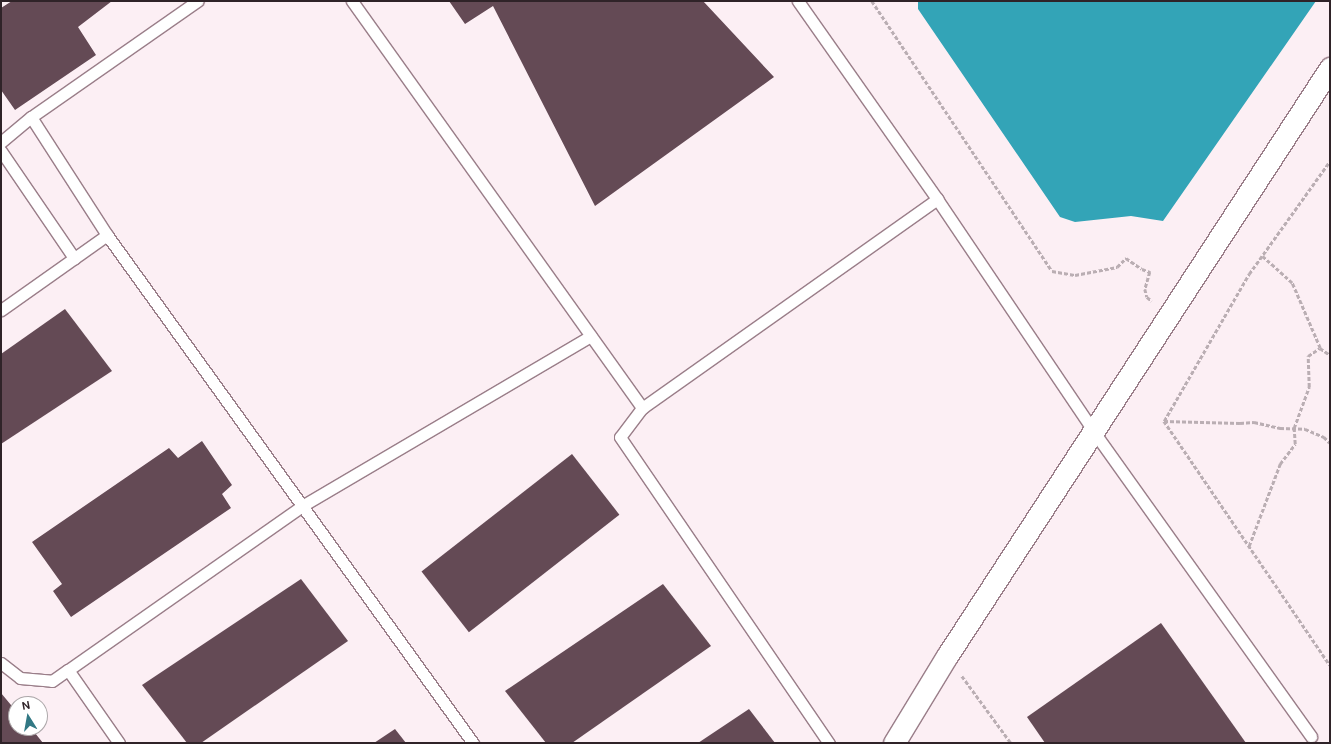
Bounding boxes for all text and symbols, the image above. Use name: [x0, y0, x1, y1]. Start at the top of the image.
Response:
north arrow: [8, 696, 48, 736]
text: N: [21, 698, 31, 713]

